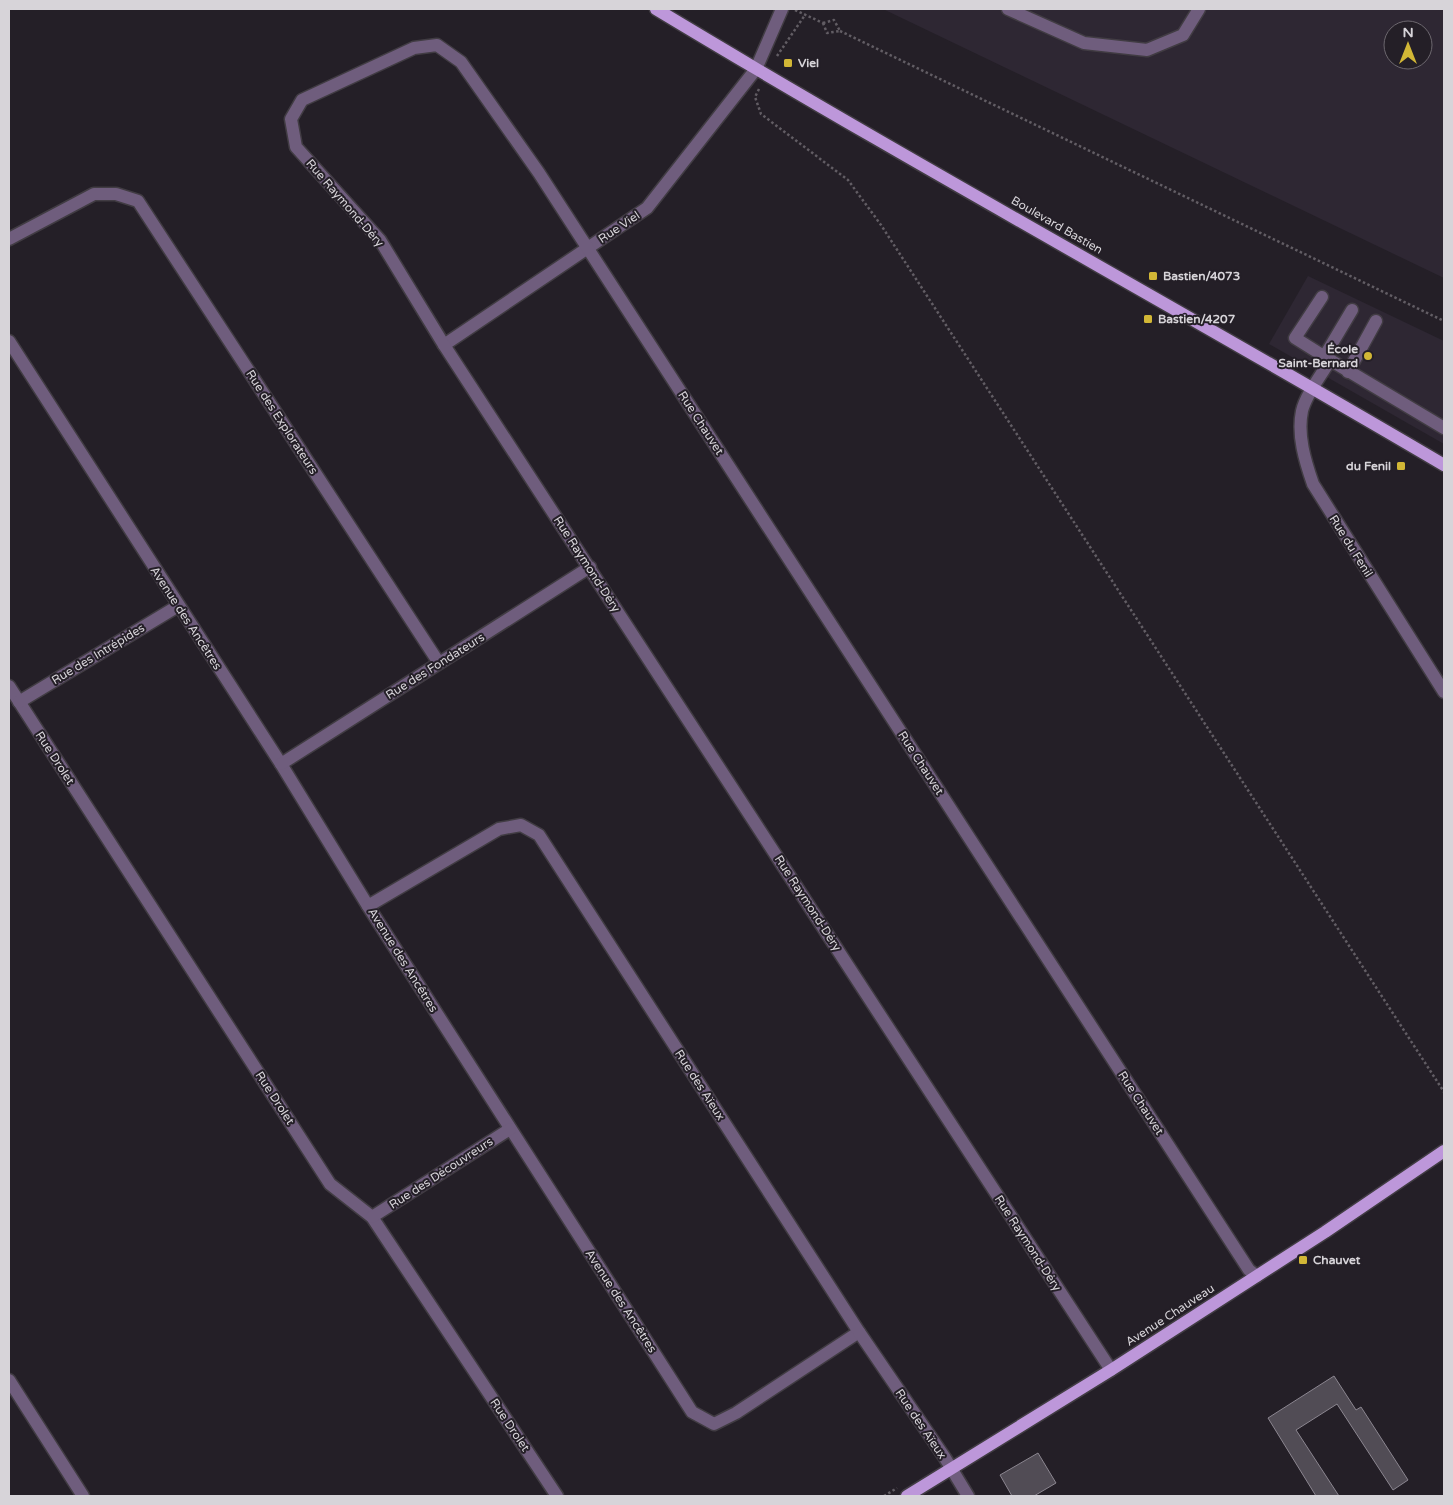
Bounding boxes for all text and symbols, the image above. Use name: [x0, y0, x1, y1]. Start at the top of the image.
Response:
north arrow: [1383, 20, 1433, 70]
text: N: [1402, 24, 1414, 41]
place label: Viel: [798, 56, 819, 70]
marker: Viel: [782, 57, 794, 69]
street label: Rue Raymond-Déry: [303, 156, 387, 250]
street label: Boulevard Bastien: [1009, 193, 1105, 257]
street label: Rue Viel: [596, 208, 642, 246]
place label: Bastien/4073: [1163, 269, 1240, 283]
marker: Bastien/4073: [1147, 270, 1159, 282]
place label: Bastien/4207: [1158, 312, 1236, 326]
marker: Bastien/4207: [1142, 313, 1154, 325]
place label: École Saint-Bernard: [1279, 342, 1358, 370]
marker: École Saint-Bernard: [1362, 350, 1374, 362]
street label: Rue des Explorateurs: [243, 367, 321, 477]
street label: Rue Chauvet: [675, 389, 727, 458]
place label: du Fenil: [1346, 459, 1391, 473]
marker: du Fenil: [1395, 460, 1407, 472]
street label: Rue du Fenil: [1326, 512, 1376, 580]
street label: Rue Raymond-Déry: [551, 513, 624, 615]
street label: Avenue des Ancêtres: [147, 564, 225, 672]
street label: Rue des Intrépides: [49, 621, 147, 687]
street label: Rue des Fondateurs: [383, 630, 487, 702]
street label: Rue Drolet: [33, 729, 78, 788]
street label: Rue Chauvet: [895, 729, 947, 798]
street label: Rue Raymond-Déry: [772, 852, 845, 954]
street label: Avenue des Ancêtres: [365, 905, 441, 1015]
street label: Rue des Aïeux: [672, 1047, 728, 1123]
street label: Rue Drolet: [253, 1069, 298, 1128]
street label: Rue Chauvet: [1115, 1069, 1167, 1138]
street label: Rue des Découvreurs: [387, 1134, 496, 1212]
street label: Rue Raymond-Déry: [992, 1192, 1065, 1294]
street label: Avenue des Ancêtres: [582, 1247, 660, 1355]
place label: Chauvet: [1313, 1253, 1361, 1267]
marker: Chauvet: [1297, 1254, 1309, 1266]
street label: Avenue Chauveau: [1123, 1281, 1217, 1349]
street label: Rue des Aïeux: [892, 1386, 950, 1462]
street label: Rue Drolet: [487, 1396, 533, 1454]

